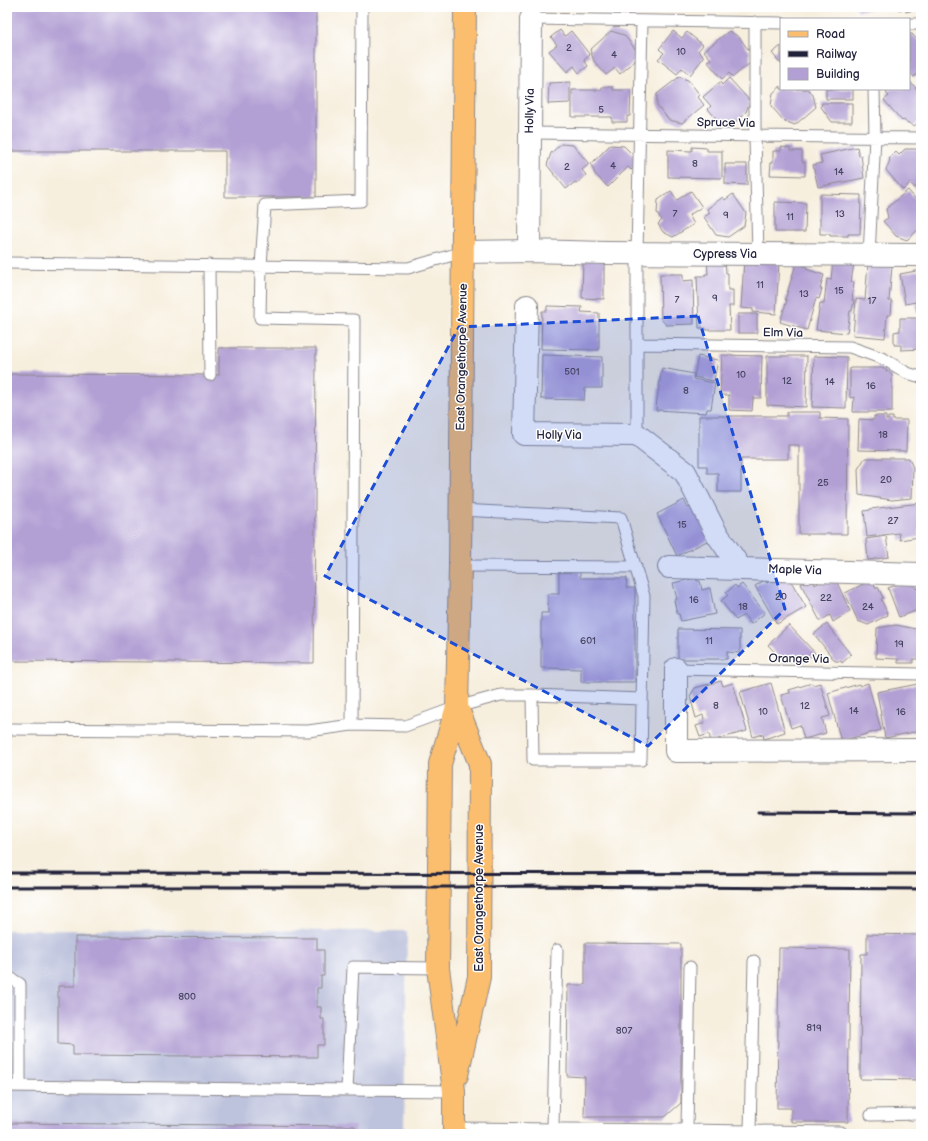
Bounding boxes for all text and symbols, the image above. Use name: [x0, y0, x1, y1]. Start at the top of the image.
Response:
legend: [780, 18, 910, 90]
text: Road: [816, 27, 845, 42]
house number: 2: [566, 42, 572, 54]
house number: 10: [676, 46, 686, 58]
text: Railway: [816, 47, 858, 62]
house number: 4: [611, 49, 617, 61]
text: Building: [816, 67, 860, 82]
street label: Holly Via: [522, 88, 538, 134]
house number: 5: [598, 104, 604, 116]
street label: Spruce Via: [697, 115, 756, 131]
house number: 8: [692, 158, 698, 170]
house number: 4: [610, 160, 616, 172]
house number: 2: [564, 161, 570, 173]
house number: 14: [834, 166, 844, 178]
house number: 7: [673, 208, 678, 220]
house number: 13: [835, 208, 845, 220]
house number: 9: [723, 209, 729, 221]
house number: 11: [786, 211, 794, 223]
street label: Cypress Via: [693, 247, 757, 262]
house number: 11: [756, 279, 764, 291]
street label: East Orangethorpe Avenue: [453, 283, 471, 431]
house number: 15: [834, 285, 844, 297]
house number: 13: [799, 288, 809, 300]
house number: 9: [712, 292, 718, 304]
house number: 7: [675, 294, 680, 306]
house number: 17: [868, 295, 876, 307]
street label: Elm Via: [763, 325, 804, 341]
house number: 501: [564, 366, 580, 378]
house number: 10: [736, 369, 746, 381]
house number: 12: [782, 375, 792, 387]
house number: 14: [825, 376, 835, 388]
house number: 16: [866, 380, 876, 392]
house number: 8: [683, 385, 689, 397]
street label: Holly Via: [536, 428, 582, 443]
house number: 18: [878, 429, 888, 441]
house number: 20: [880, 474, 892, 486]
house number: 25: [817, 477, 829, 489]
house number: 27: [888, 515, 898, 527]
house number: 15: [677, 519, 687, 531]
street label: Maple Via: [768, 562, 822, 578]
house number: 20: [775, 591, 787, 603]
house number: 22: [820, 592, 832, 604]
house number: 16: [689, 594, 699, 606]
house number: 18: [738, 601, 748, 613]
house number: 24: [862, 601, 874, 613]
house number: 601: [580, 635, 596, 647]
house number: 11: [705, 635, 713, 647]
house number: 19: [894, 638, 904, 650]
street label: Orange Via: [768, 651, 830, 667]
house number: 8: [713, 700, 719, 712]
house number: 12: [800, 700, 810, 712]
house number: 14: [849, 705, 859, 717]
house number: 10: [758, 706, 768, 718]
house number: 16: [896, 706, 906, 718]
street label: East Orangethorpe Avenue: [472, 824, 487, 972]
house number: 800: [178, 991, 196, 1003]
house number: 819: [806, 1022, 822, 1034]
house number: 807: [616, 1025, 632, 1037]

